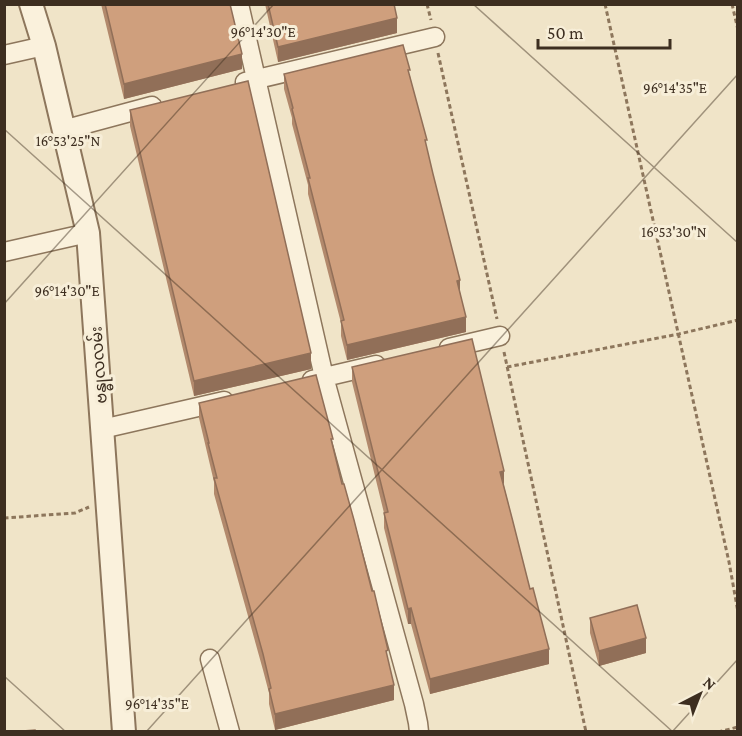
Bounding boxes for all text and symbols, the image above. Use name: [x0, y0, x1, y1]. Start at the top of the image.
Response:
scale bar: [538, 12, 670, 50]
text: 50 m: [547, 23, 584, 43]
text: 96°14'30"E: [230, 24, 296, 40]
text: 96°14'35"E: [643, 80, 707, 96]
text: 16°53'25"N: [36, 133, 100, 149]
text: 16°53'30"N: [641, 224, 707, 240]
text: 96°14'30"E: [34, 283, 100, 299]
street label: ဗန္ဓုလလမ်း: [84, 325, 115, 404]
north arrow: [670, 664, 730, 724]
text: N: [700, 673, 720, 693]
text: 96°14'35"E: [125, 696, 189, 712]

